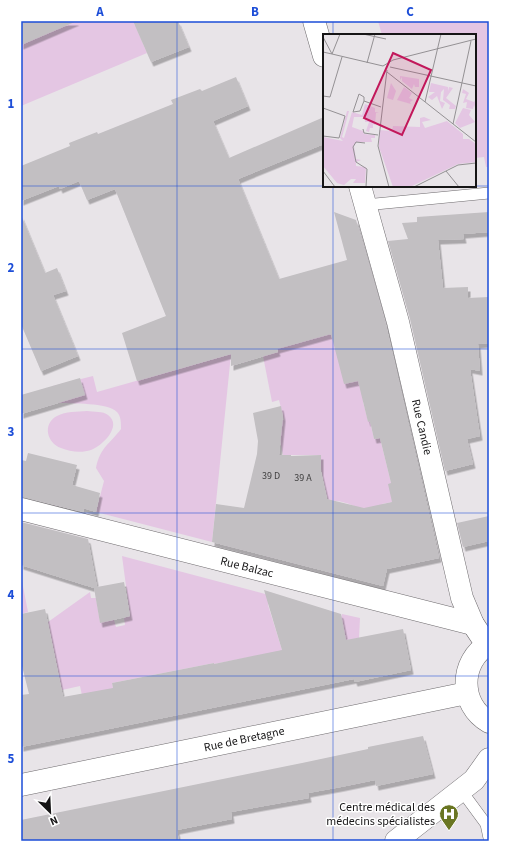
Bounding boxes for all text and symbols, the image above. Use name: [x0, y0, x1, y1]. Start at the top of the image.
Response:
text: A: [95, 3, 104, 21]
text: B: [251, 3, 259, 21]
text: C: [406, 3, 414, 21]
inset map: [323, 34, 476, 187]
text: 1: [8, 95, 15, 113]
text: 2: [8, 259, 15, 277]
street label: Rue Candie: [407, 398, 436, 457]
text: 3: [8, 423, 15, 441]
house number: 39 D: [262, 469, 280, 483]
house number: 39 A: [294, 471, 312, 485]
street label: Rue Balzac: [219, 553, 276, 582]
text: 4: [8, 586, 15, 604]
street label: Rue de Bretagne: [202, 723, 286, 756]
text: 5: [8, 750, 15, 768]
north arrow: [30, 792, 70, 832]
place label: Centre médical des médecins spécialistes: [326, 799, 435, 830]
hospital icon: Centre médical des médecins spécialistes: [438, 803, 460, 831]
text: N: [47, 812, 60, 829]

